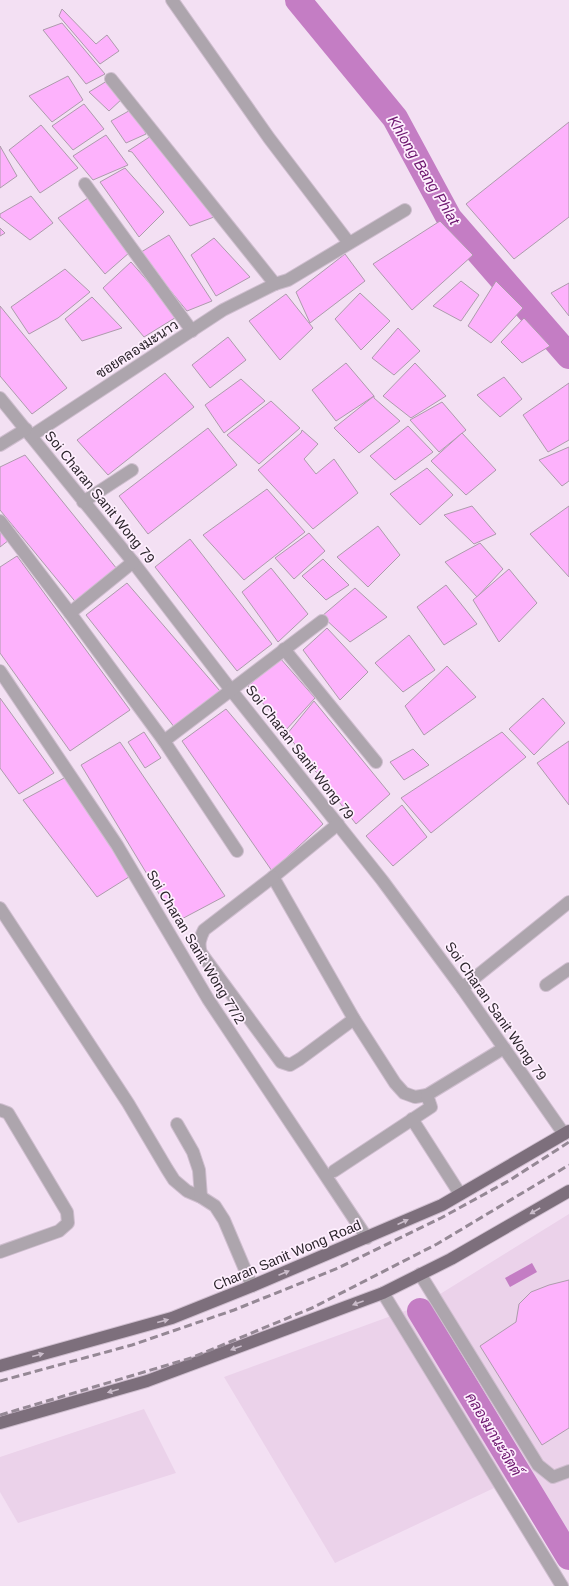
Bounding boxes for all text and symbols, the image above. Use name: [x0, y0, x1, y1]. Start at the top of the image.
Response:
water label: Khlong Bang Phlat: [385, 112, 464, 228]
street label: ซอยคลองมะนาว: [93, 316, 181, 382]
street label: Soi Charan Sanit Wong 79: [42, 428, 158, 567]
street label: Soi Charan Sanit Wong 79: [243, 682, 357, 822]
street label: Soi Charan Sanit Wong 77/2: [144, 867, 249, 1027]
street label: Soi Charan Sanit Wong 79: [442, 939, 550, 1084]
one-way arrow: [529, 1207, 541, 1214]
street label: Charan Sanit Wong Road: [211, 1217, 363, 1293]
one-way arrow: [398, 1219, 409, 1225]
one-way arrow: [278, 1270, 289, 1276]
one-way arrow: [352, 1300, 364, 1306]
one-way arrow: [157, 1318, 169, 1324]
one-way arrow: [230, 1345, 242, 1351]
one-way arrow: [31, 1352, 44, 1358]
one-way arrow: [107, 1388, 119, 1394]
water label: คลองมานะจิตต์: [463, 1389, 527, 1480]

